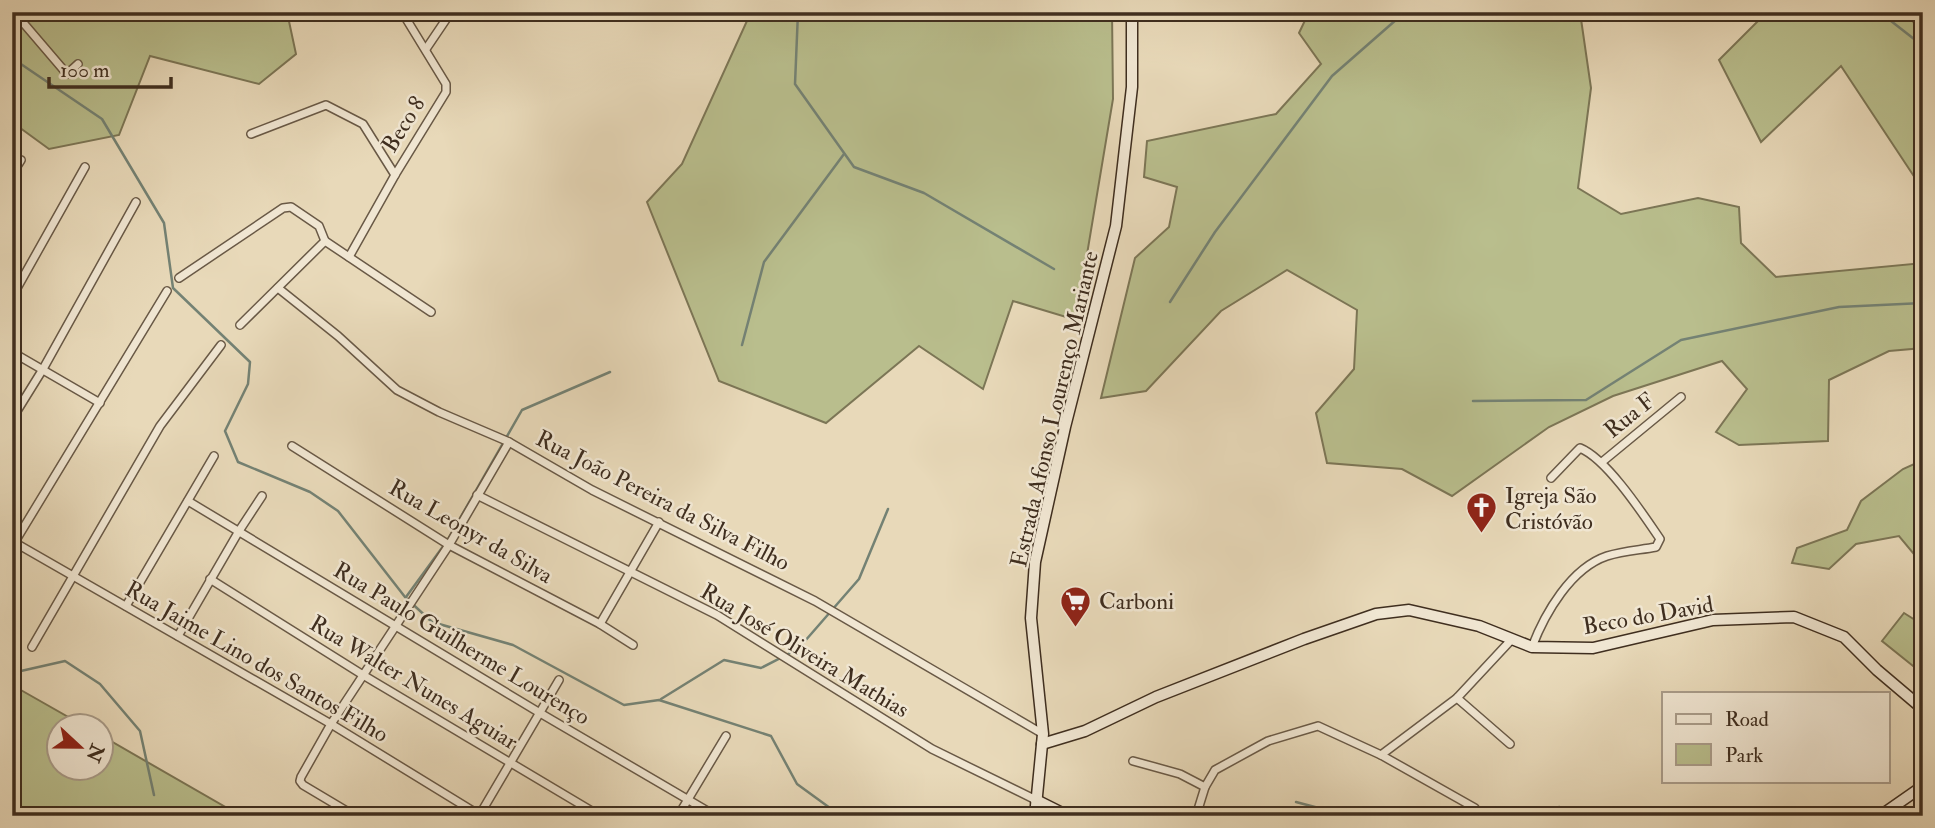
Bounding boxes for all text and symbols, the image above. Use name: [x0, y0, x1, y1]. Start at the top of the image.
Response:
scale bar: [49, 46, 172, 90]
text: 100 m: [60, 57, 110, 84]
street label: Beco 8: [375, 91, 432, 158]
street label: Estrada Afonso Lourenço Mariante: [1004, 248, 1105, 570]
street label: Rua F: [1598, 386, 1661, 445]
street label: Rua João Pereira da Silva Filho: [531, 424, 795, 577]
street label: Rua Leonyr da Silva: [384, 473, 558, 590]
place label: Igreja São Cristóvão: [1505, 481, 1597, 536]
church icon: Igreja São Cristóvão: [1465, 491, 1499, 535]
street label: Rua Paulo Guilherme Lourenço: [328, 555, 595, 732]
street label: Rua Jaime Lino dos Santos Filho: [120, 574, 394, 749]
street label: Rua José Oliveira Mathias: [695, 577, 914, 724]
supermarket icon: Carboni: [1059, 584, 1093, 628]
place label: Carboni: [1099, 587, 1174, 616]
street label: Beco do David: [1581, 590, 1716, 641]
street label: Rua Walter Nunes Aguiar: [304, 609, 523, 756]
legend: [1662, 692, 1890, 782]
text: Road: [1725, 706, 1770, 733]
north arrow: [46, 712, 116, 782]
text: N: [80, 740, 110, 766]
text: Park: [1725, 742, 1763, 769]

